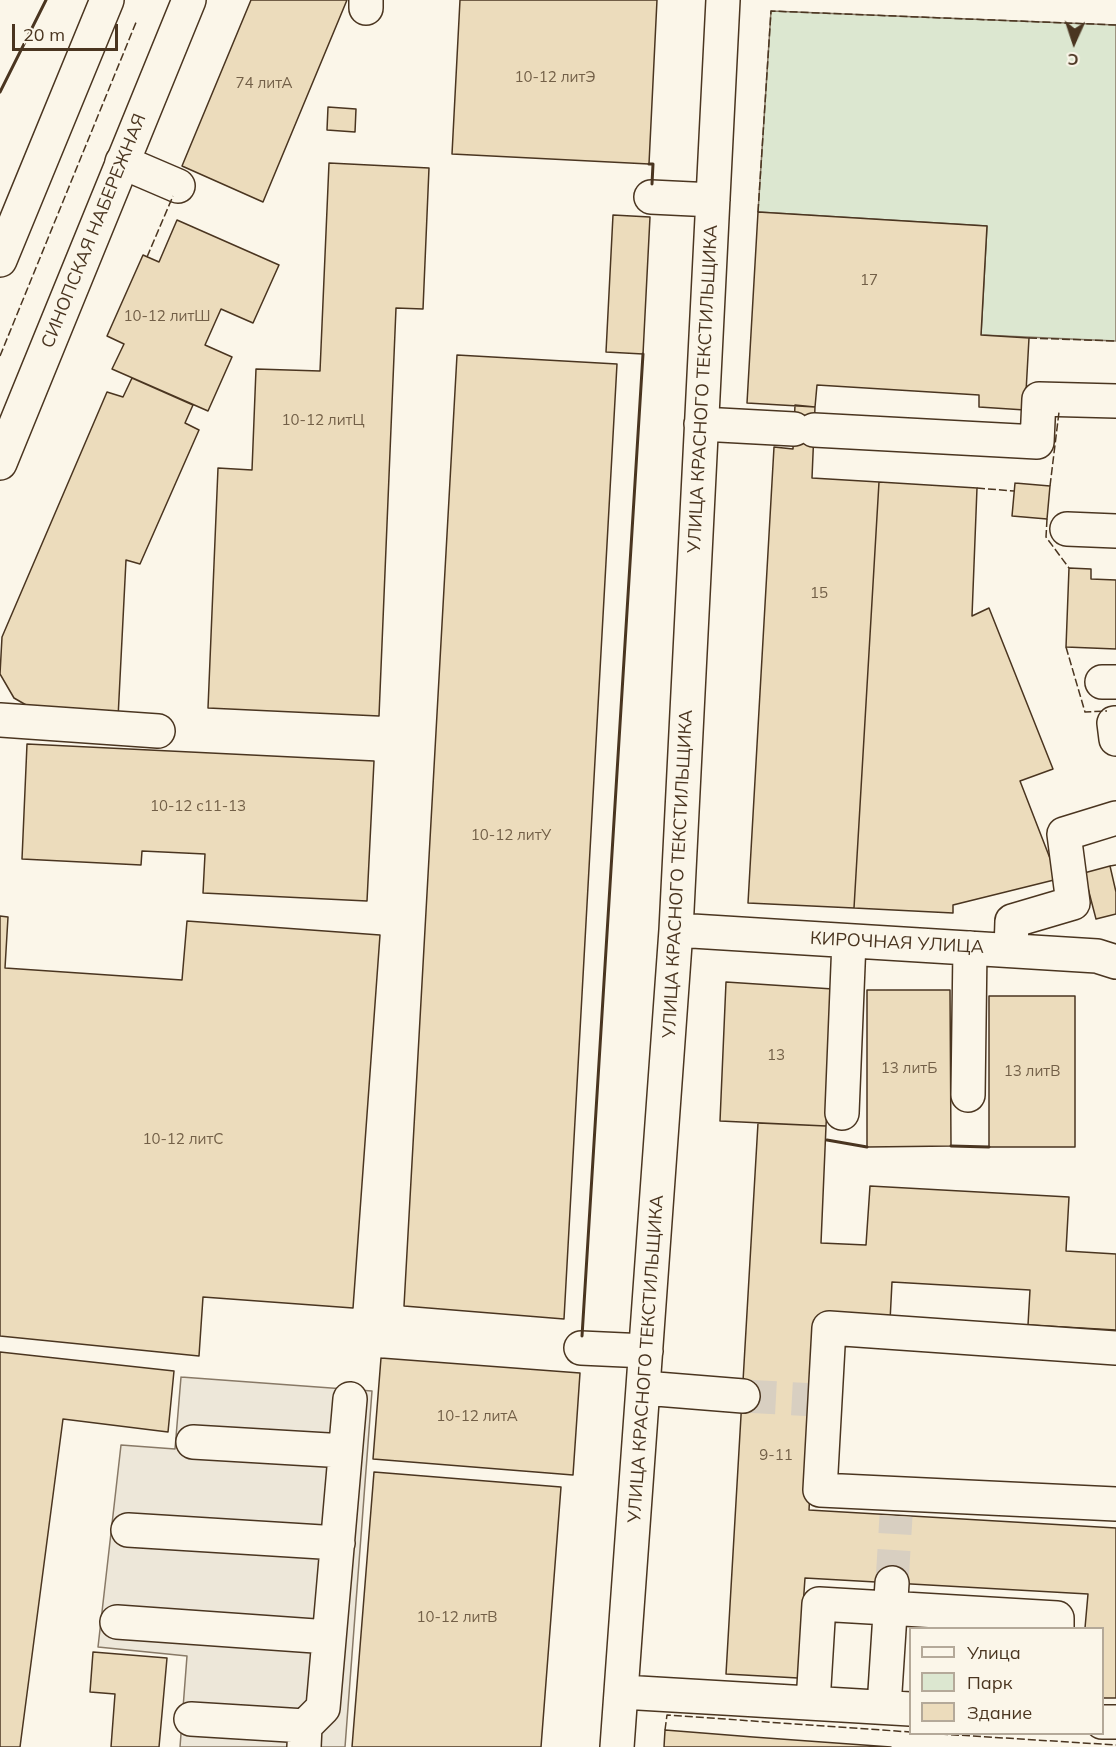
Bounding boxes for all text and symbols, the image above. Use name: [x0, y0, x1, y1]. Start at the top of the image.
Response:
scale bar: [15, 12, 122, 50]
north arrow: [1044, 12, 1104, 72]
text: 20 m: [23, 23, 65, 46]
text: С: [1067, 50, 1079, 70]
house number: 10-12 литЭ: [514, 68, 596, 86]
house number: 74 литА: [236, 74, 292, 92]
street label: СИНОПСКАЯ НАБЕРЕЖНАЯ: [37, 111, 151, 351]
street label: УЛИЦА КРАСНОГО ТЕКСТИЛЬЩИКА: [684, 224, 722, 554]
house number: 17: [860, 271, 878, 289]
house number: 10-12 литШ: [123, 307, 211, 325]
house number: 10-12 литЦ: [282, 411, 364, 429]
house number: 15: [810, 584, 828, 602]
street label: УЛИЦА КРАСНОГО ТЕКСТИЛЬЩИКА: [659, 709, 697, 1039]
house number: 10-12 c11-13: [150, 797, 246, 815]
house number: 10-12 литУ: [471, 826, 551, 844]
street label: КИРОЧНАЯ УЛИЦА: [810, 928, 984, 958]
house number: 13: [767, 1046, 785, 1064]
house number: 13 литБ: [881, 1059, 937, 1077]
house number: 13 литВ: [1004, 1062, 1060, 1080]
house number: 10-12 литС: [142, 1130, 224, 1148]
street label: УЛИЦА КРАСНОГО ТЕКСТИЛЬЩИКА: [624, 1194, 668, 1524]
house number: 10-12 литА: [436, 1407, 518, 1425]
house number: 9-11: [759, 1446, 793, 1464]
house number: 10-12 литВ: [416, 1608, 498, 1626]
legend: [909, 1627, 1104, 1735]
text: Улица: [967, 1641, 1021, 1664]
text: Парк: [967, 1671, 1012, 1694]
text: Здание: [967, 1701, 1032, 1724]

